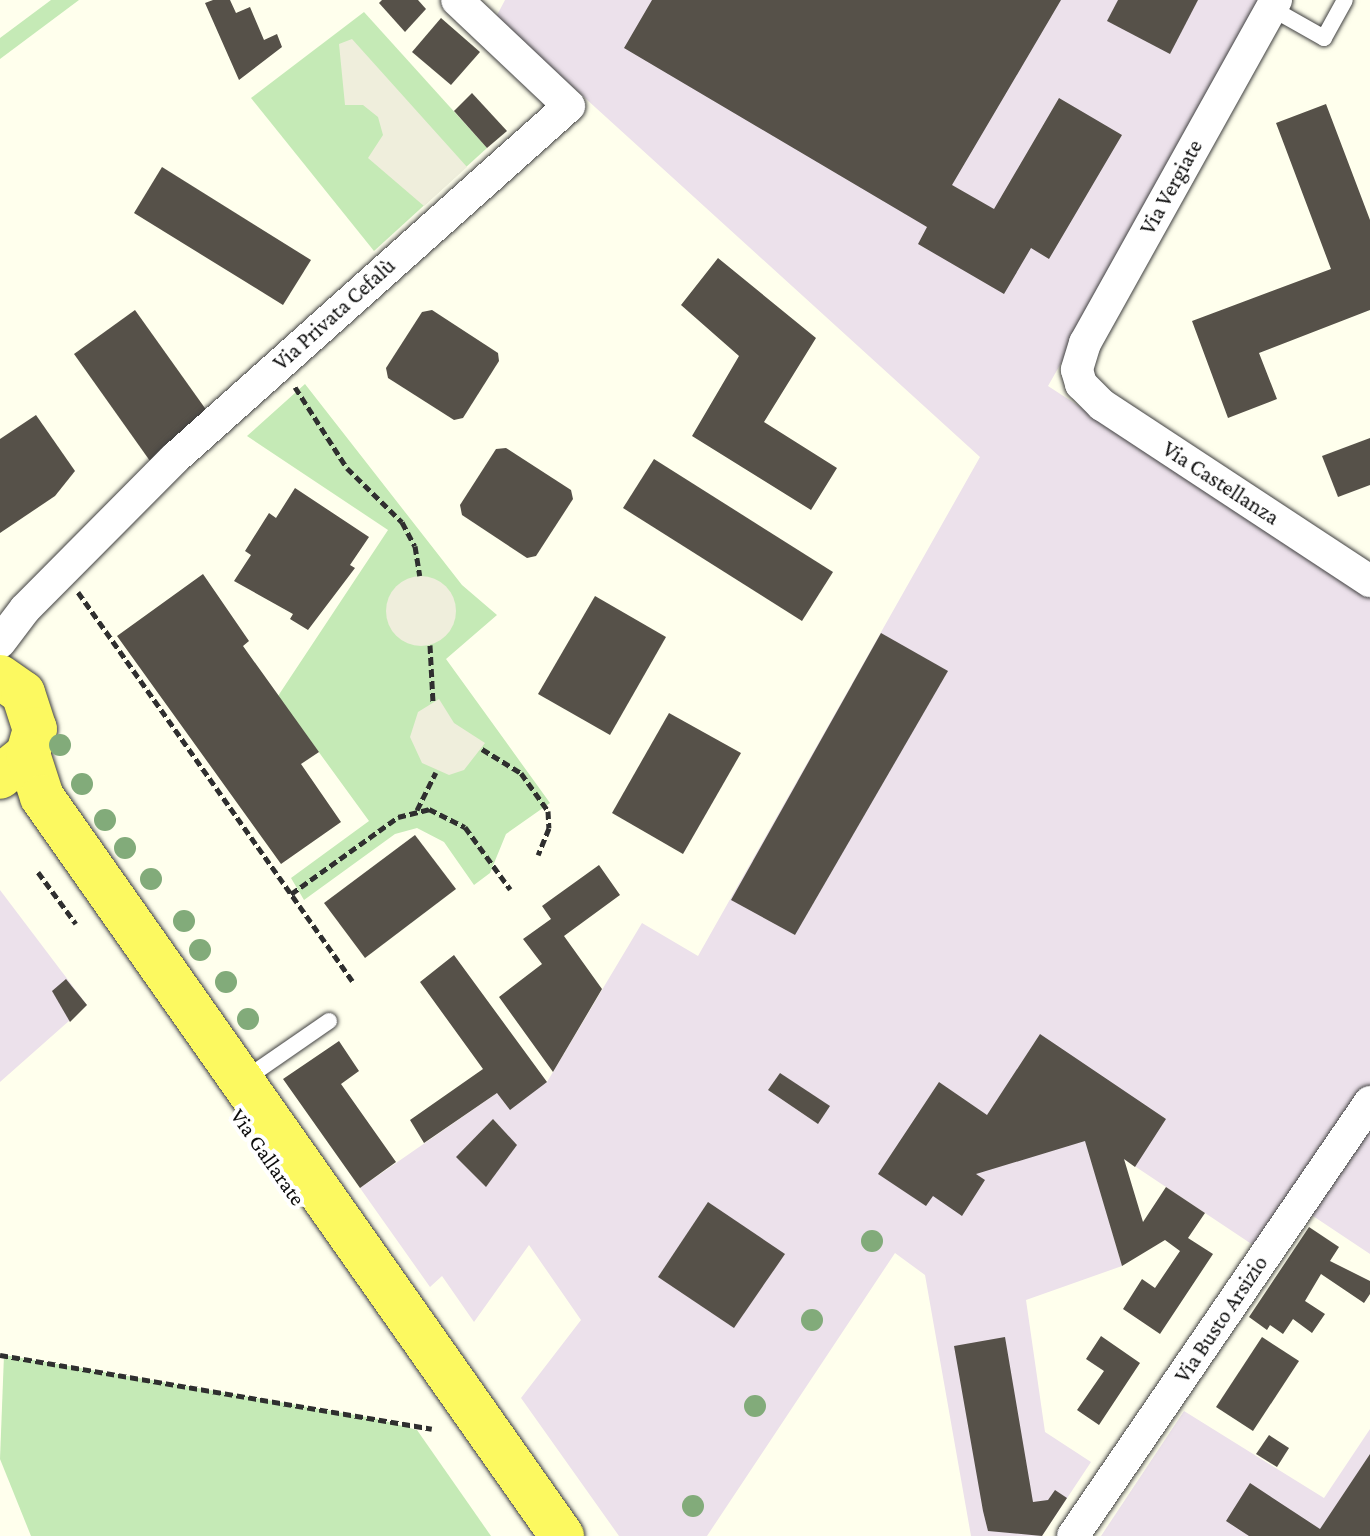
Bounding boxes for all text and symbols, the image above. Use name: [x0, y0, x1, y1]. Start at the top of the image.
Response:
street label: Via Vergiate: [1134, 135, 1208, 239]
street label: Via Privata Cefalù: [267, 252, 401, 376]
street label: Via Castellanza: [1158, 435, 1284, 531]
street label: Via Gallarate: [225, 1103, 311, 1211]
street label: Via Busto Arsizio: [1169, 1251, 1273, 1387]

